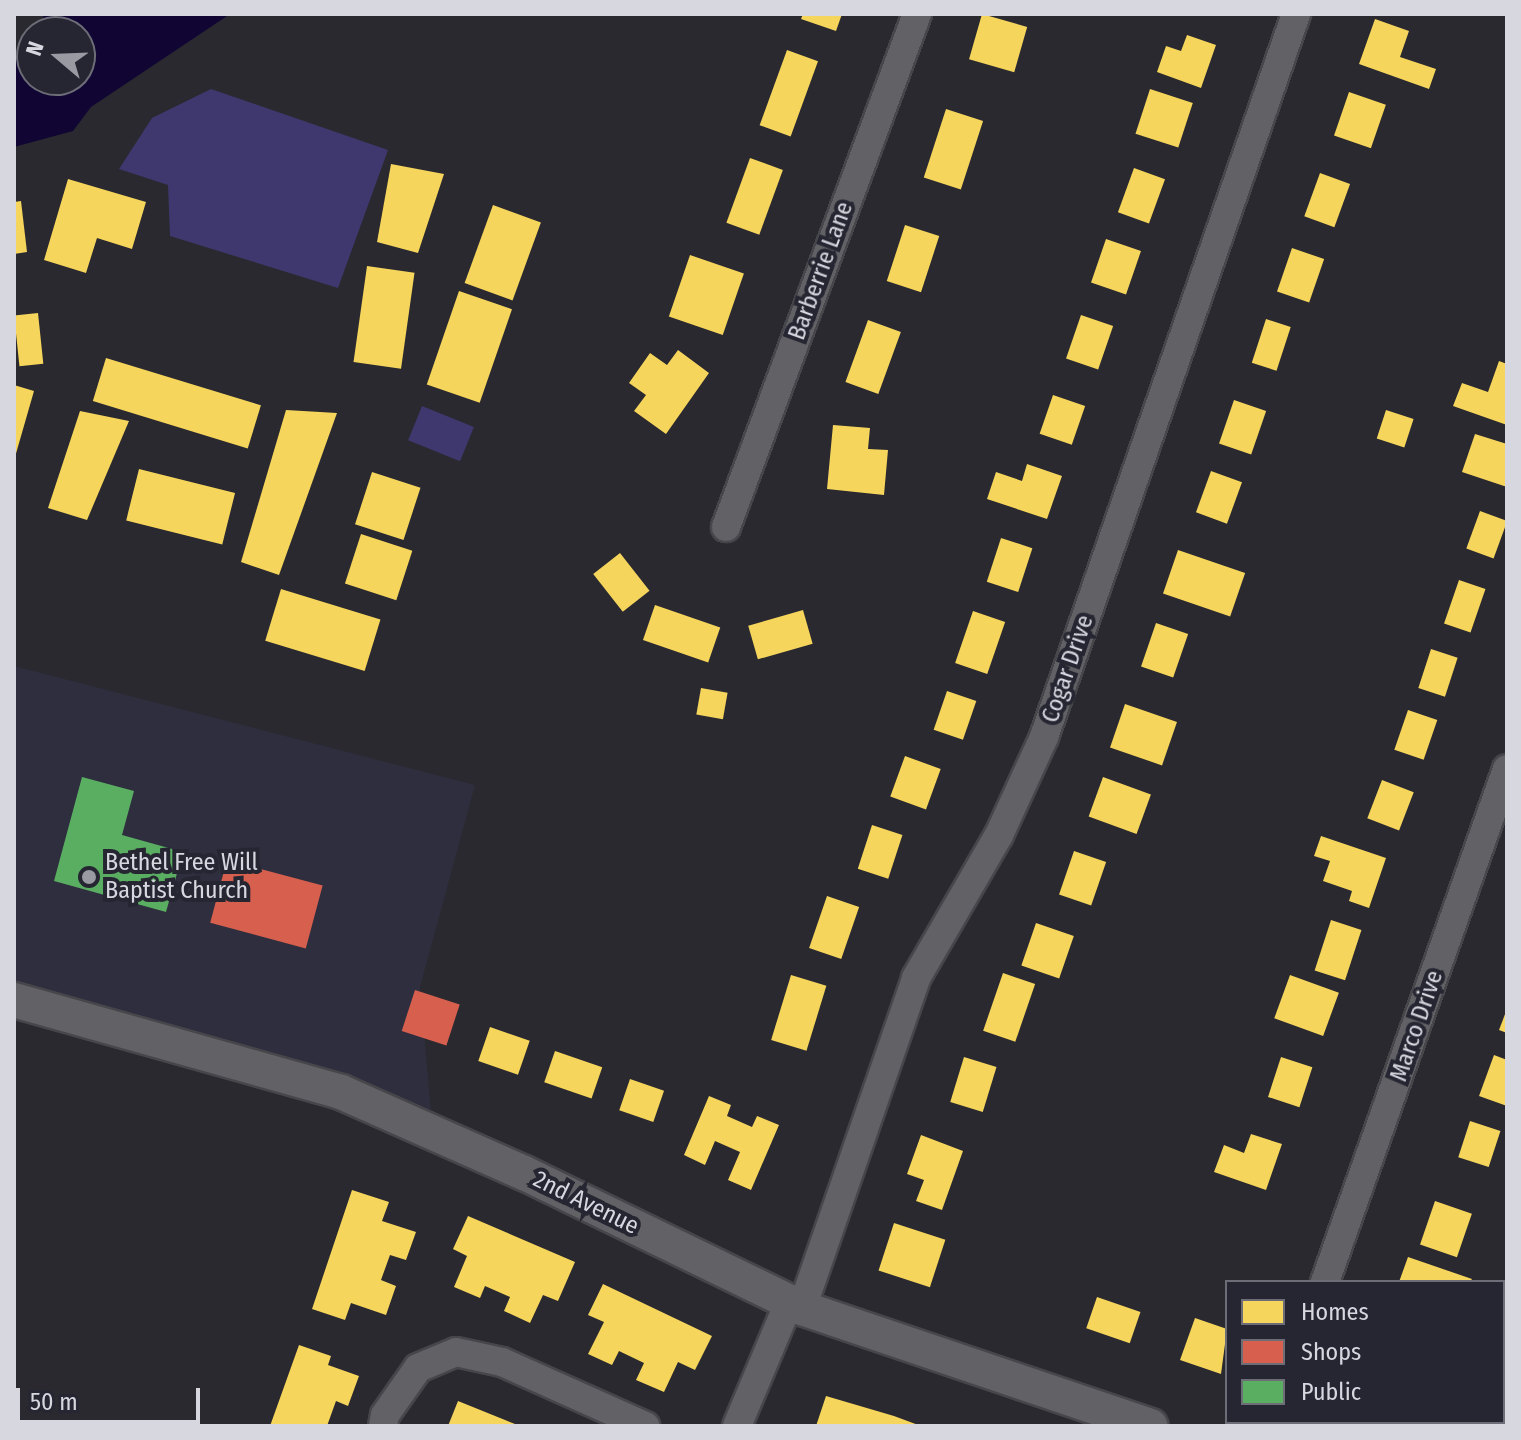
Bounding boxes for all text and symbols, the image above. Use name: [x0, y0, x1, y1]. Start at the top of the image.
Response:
north arrow: [16, 16, 96, 96]
text: N: [20, 38, 50, 59]
street label: Barberrie Lane: [783, 198, 859, 344]
street label: Cogar Drive: [1036, 611, 1100, 727]
place label: Bethel Free Will Baptist Church: [105, 849, 258, 905]
marker: Bethel Free Will Baptist Church: [80, 868, 98, 886]
street label: Marco Drive: [1385, 967, 1449, 1085]
street label: 2nd Avenue: [529, 1165, 643, 1241]
legend: [1225, 1280, 1505, 1424]
text: Homes: [1301, 1298, 1369, 1326]
text: Shops: [1301, 1338, 1361, 1366]
scale bar: [20, 1372, 204, 1422]
text: Public: [1301, 1378, 1361, 1406]
text: 50 m: [30, 1388, 78, 1416]

